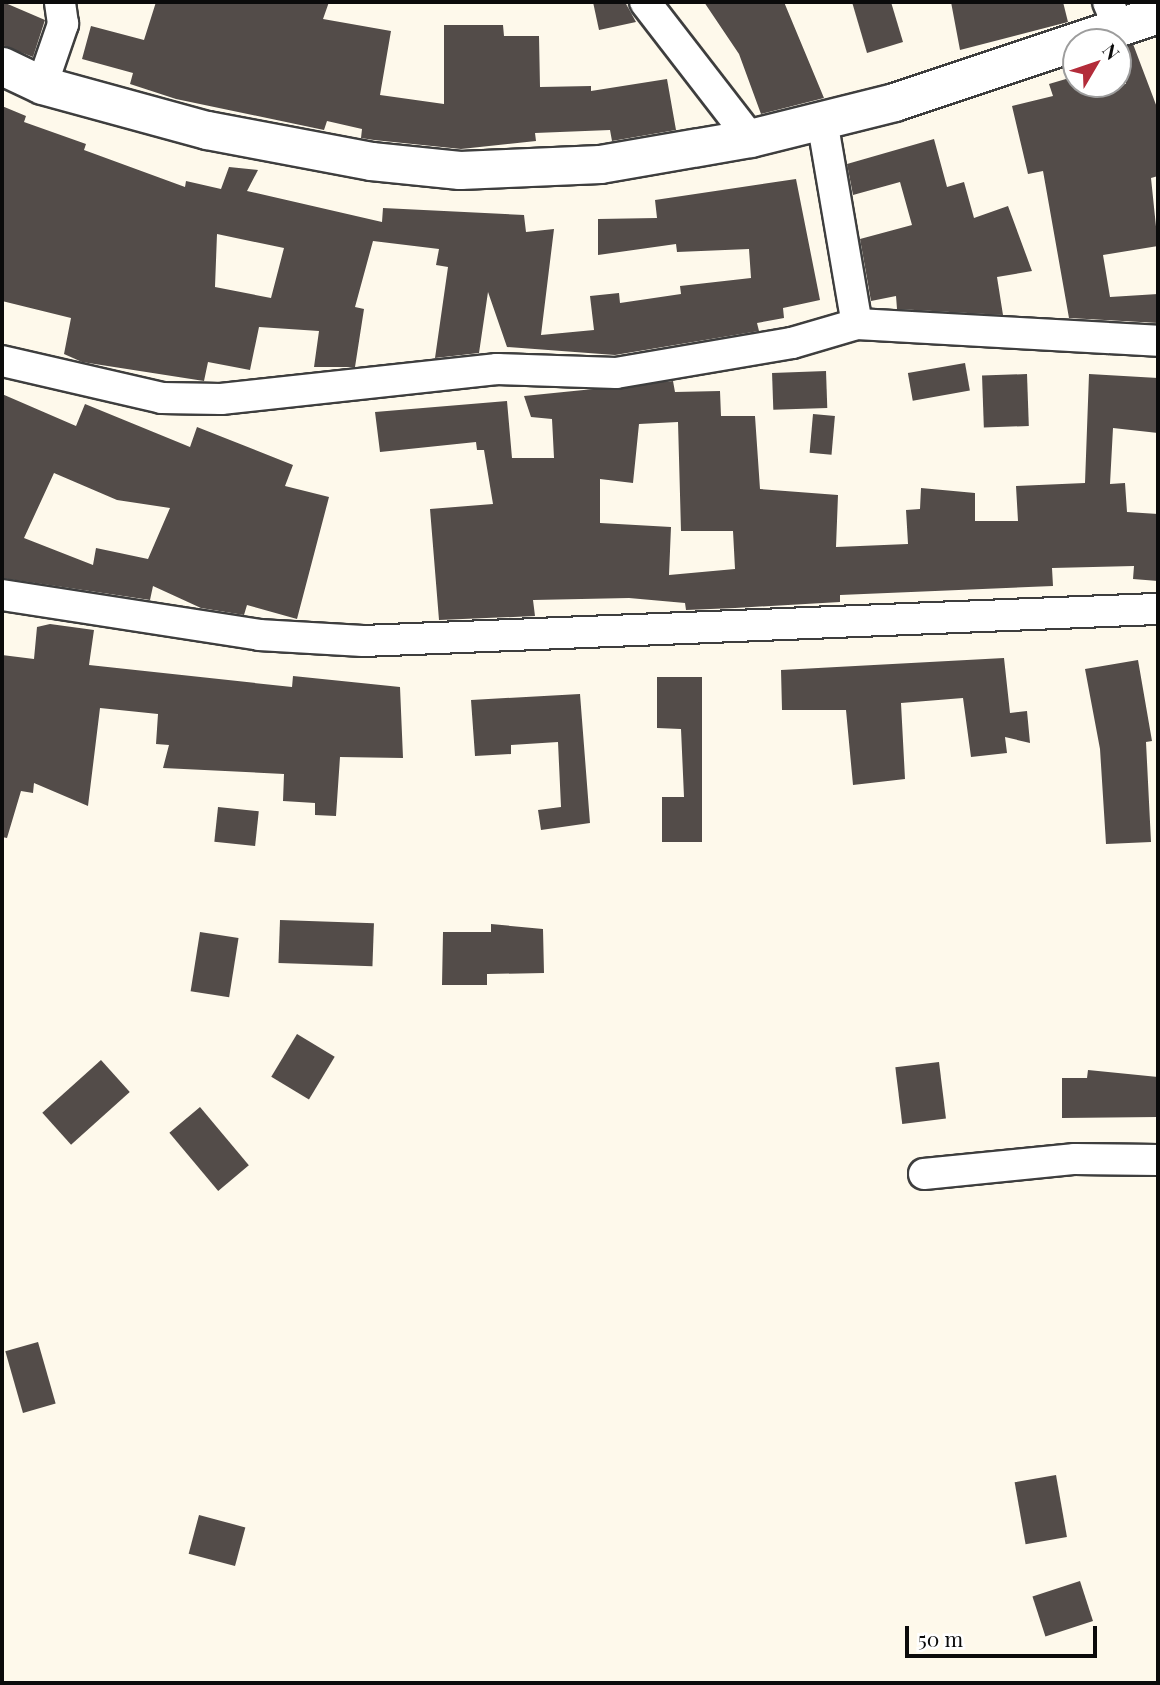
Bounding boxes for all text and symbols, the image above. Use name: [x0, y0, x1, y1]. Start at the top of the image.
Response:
north arrow: [1062, 28, 1132, 98]
text: N: [1097, 38, 1126, 65]
scale bar: [908, 1612, 1100, 1656]
text: 50 m: [918, 1624, 963, 1652]

